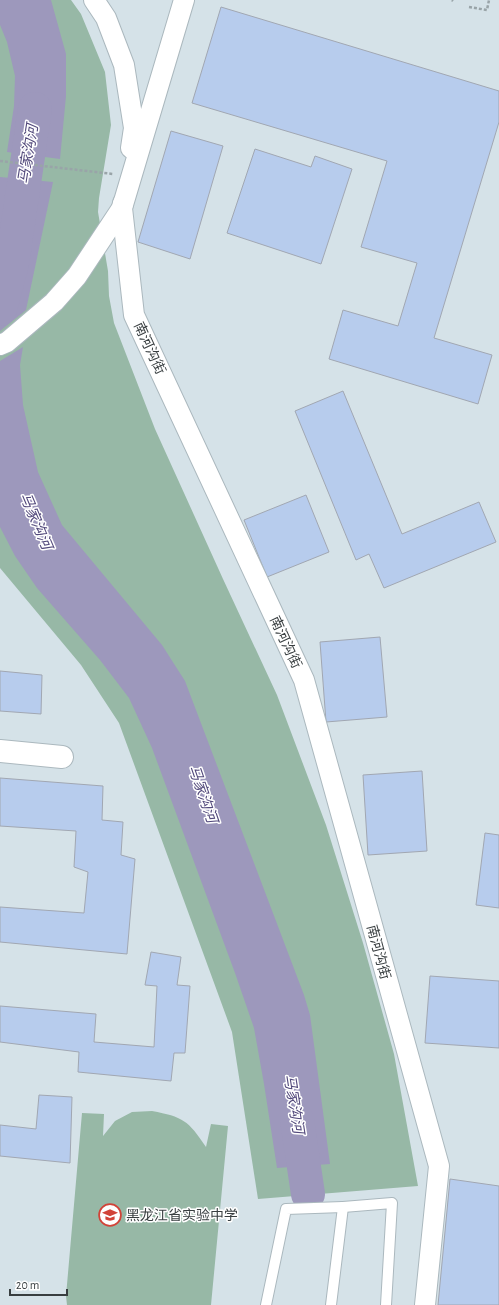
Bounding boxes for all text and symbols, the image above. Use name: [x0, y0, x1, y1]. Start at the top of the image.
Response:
water label: 马家沟河: [15, 120, 41, 185]
street label: 南河沟街: [131, 320, 168, 377]
water label: 马家沟河: [17, 490, 56, 554]
street label: 南河沟街: [267, 614, 304, 671]
water label: 马家沟河: [186, 763, 221, 828]
street label: 南河沟街: [364, 923, 393, 981]
water label: 马家沟河: [281, 1073, 307, 1138]
school or university icon: 黑龙江省实验中学: [97, 1202, 123, 1228]
place label: 黑龙江省实验中学: [126, 1207, 238, 1223]
scale bar: [10, 1271, 67, 1297]
text: 20 m: [16, 1279, 39, 1291]

